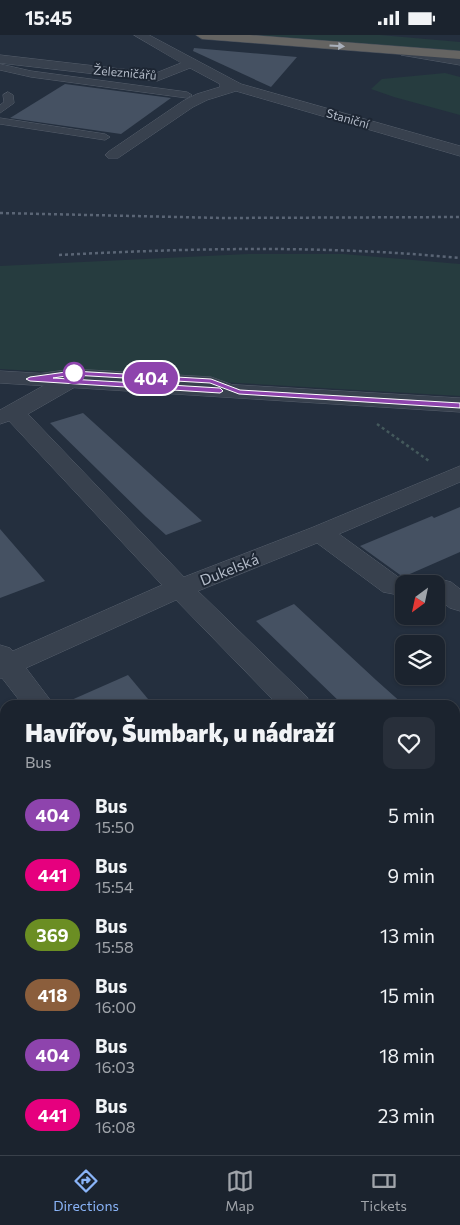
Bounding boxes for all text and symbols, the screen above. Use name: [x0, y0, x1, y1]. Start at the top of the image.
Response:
text: 15:45: [25, 6, 72, 29]
one-way arrow: [330, 42, 346, 50]
street label: Železničářů: [93, 62, 157, 82]
street label: Staniční: [325, 105, 372, 131]
unlabelled marker: [63, 362, 85, 384]
line badge: 404: [122, 362, 180, 394]
text: 404: [134, 367, 168, 389]
street label: Dukelská: [197, 549, 261, 589]
north arrow: [395, 575, 445, 625]
map controls: [395, 575, 445, 685]
button: layers: [395, 635, 445, 685]
button: heart: [383, 717, 435, 769]
text: Havířov, Šumbark, u nádraží: [25, 718, 335, 747]
text: Bus: [25, 752, 52, 771]
text: Bus: [95, 794, 127, 817]
text: 404: [35, 804, 70, 826]
text: 5 min: [388, 804, 435, 827]
text: 15:50: [95, 817, 134, 836]
text: Bus: [95, 854, 127, 877]
text: 441: [38, 864, 67, 886]
text: 9 min: [387, 864, 435, 887]
text: 15:54: [95, 877, 134, 896]
text: Bus: [95, 914, 127, 937]
text: 369: [36, 924, 69, 946]
text: 13 min: [380, 924, 435, 947]
text: 15:58: [95, 937, 134, 956]
text: Bus: [95, 974, 127, 997]
text: 418: [38, 984, 67, 1006]
text: 15 min: [380, 984, 435, 1007]
text: 16:00: [95, 997, 136, 1016]
text: Bus: [95, 1034, 127, 1057]
text: 404: [35, 1044, 70, 1066]
text: 18 min: [379, 1044, 435, 1067]
text: 16:03: [95, 1057, 135, 1076]
text: Bus: [95, 1094, 127, 1117]
text: 441: [38, 1104, 67, 1126]
text: 23 min: [378, 1104, 435, 1127]
text: 16:08: [95, 1117, 135, 1136]
tab: Directions: [53, 1167, 119, 1214]
tab: Map: [225, 1167, 254, 1214]
tab: Tickets: [361, 1167, 407, 1214]

